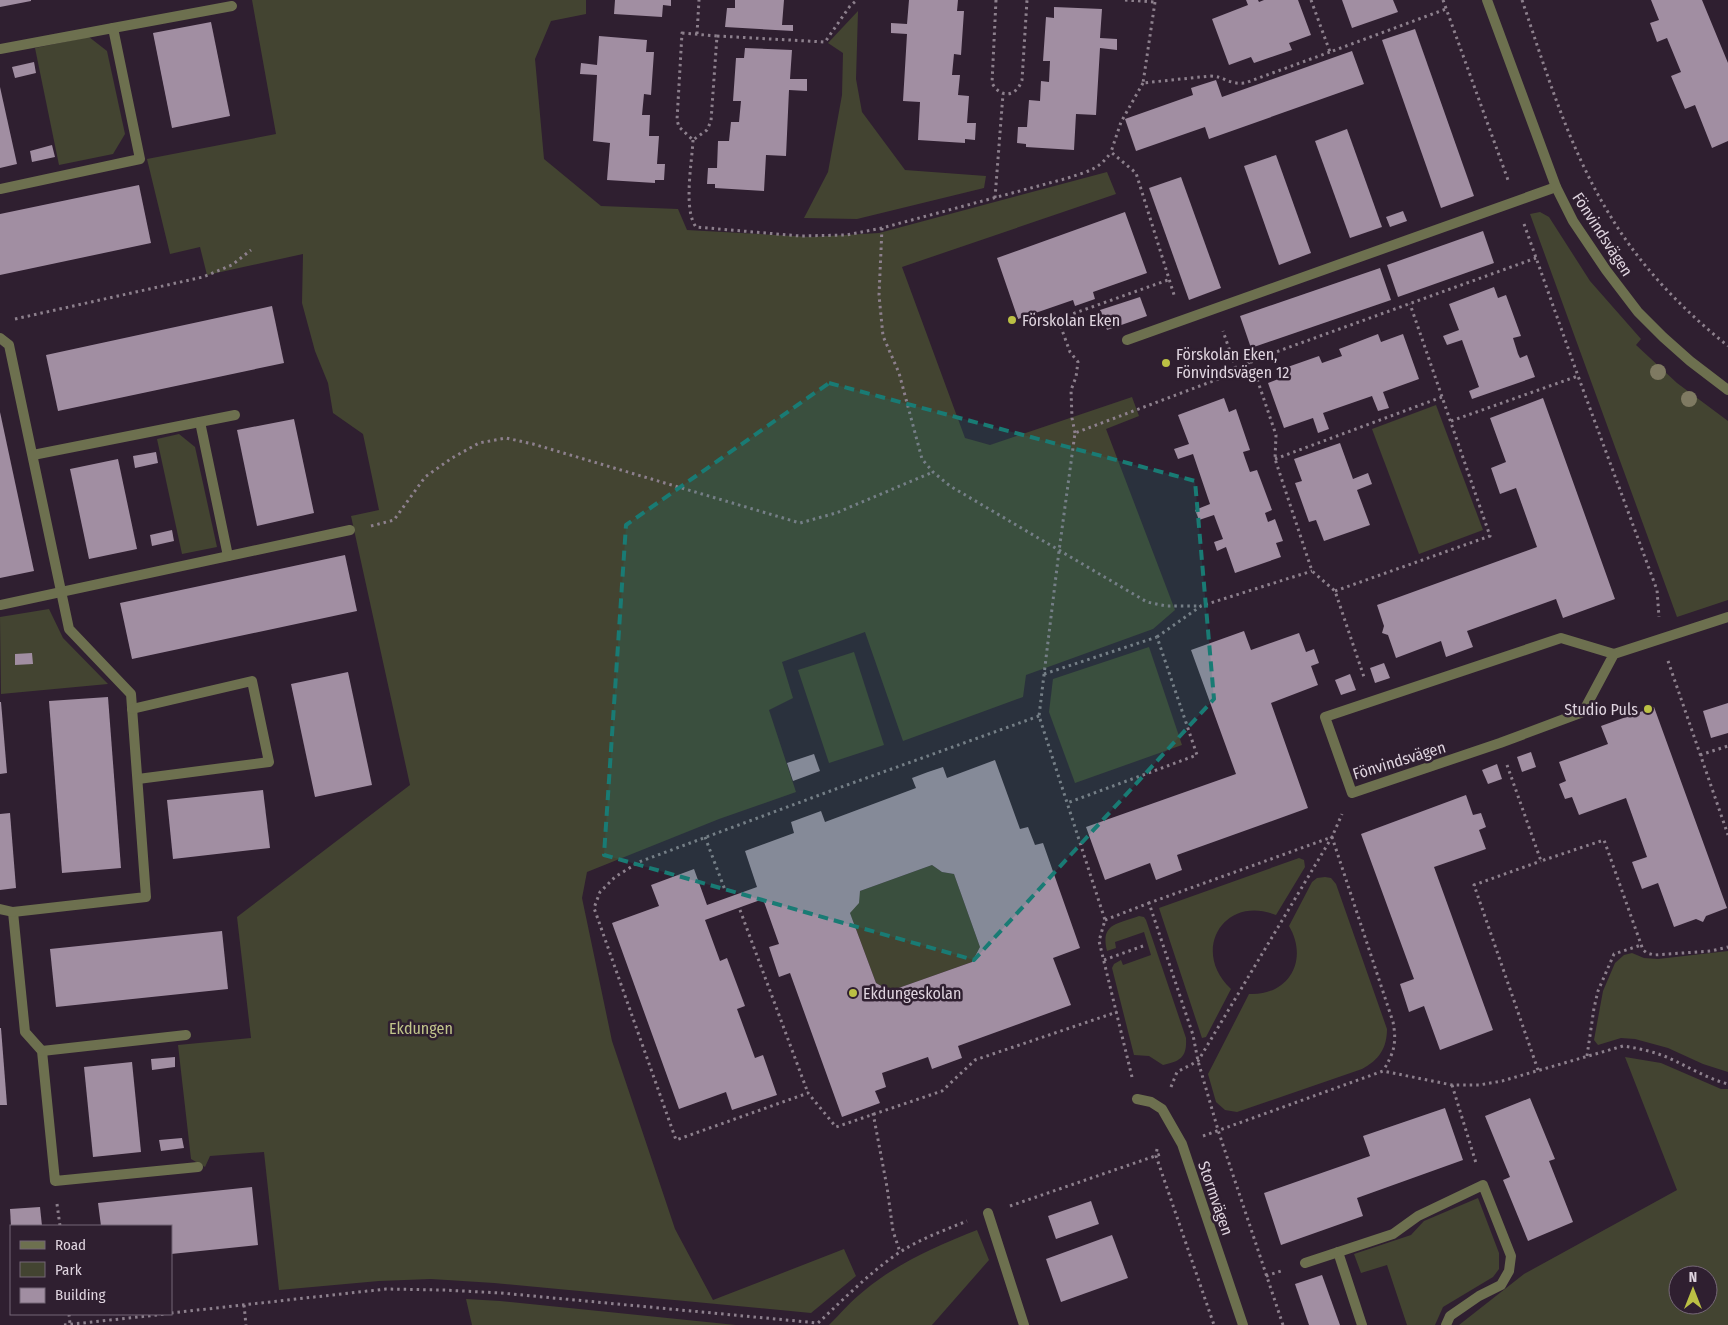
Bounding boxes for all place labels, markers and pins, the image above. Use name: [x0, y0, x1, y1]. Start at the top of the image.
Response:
place label: Förskolan Eken: [1022, 311, 1120, 330]
marker: Förskolan Eken: [1006, 314, 1018, 326]
place label: Förskolan Eken, Fönvindsvägen 12: [1176, 345, 1289, 382]
marker: Förskolan Eken, Fönvindsvägen 12: [1160, 357, 1172, 369]
place label: Studio Puls: [1564, 700, 1638, 719]
marker: Studio Puls: [1642, 703, 1654, 715]
place label: Ekdungeskolan: [863, 984, 961, 1003]
marker: Ekdungeskolan: [847, 987, 859, 999]

